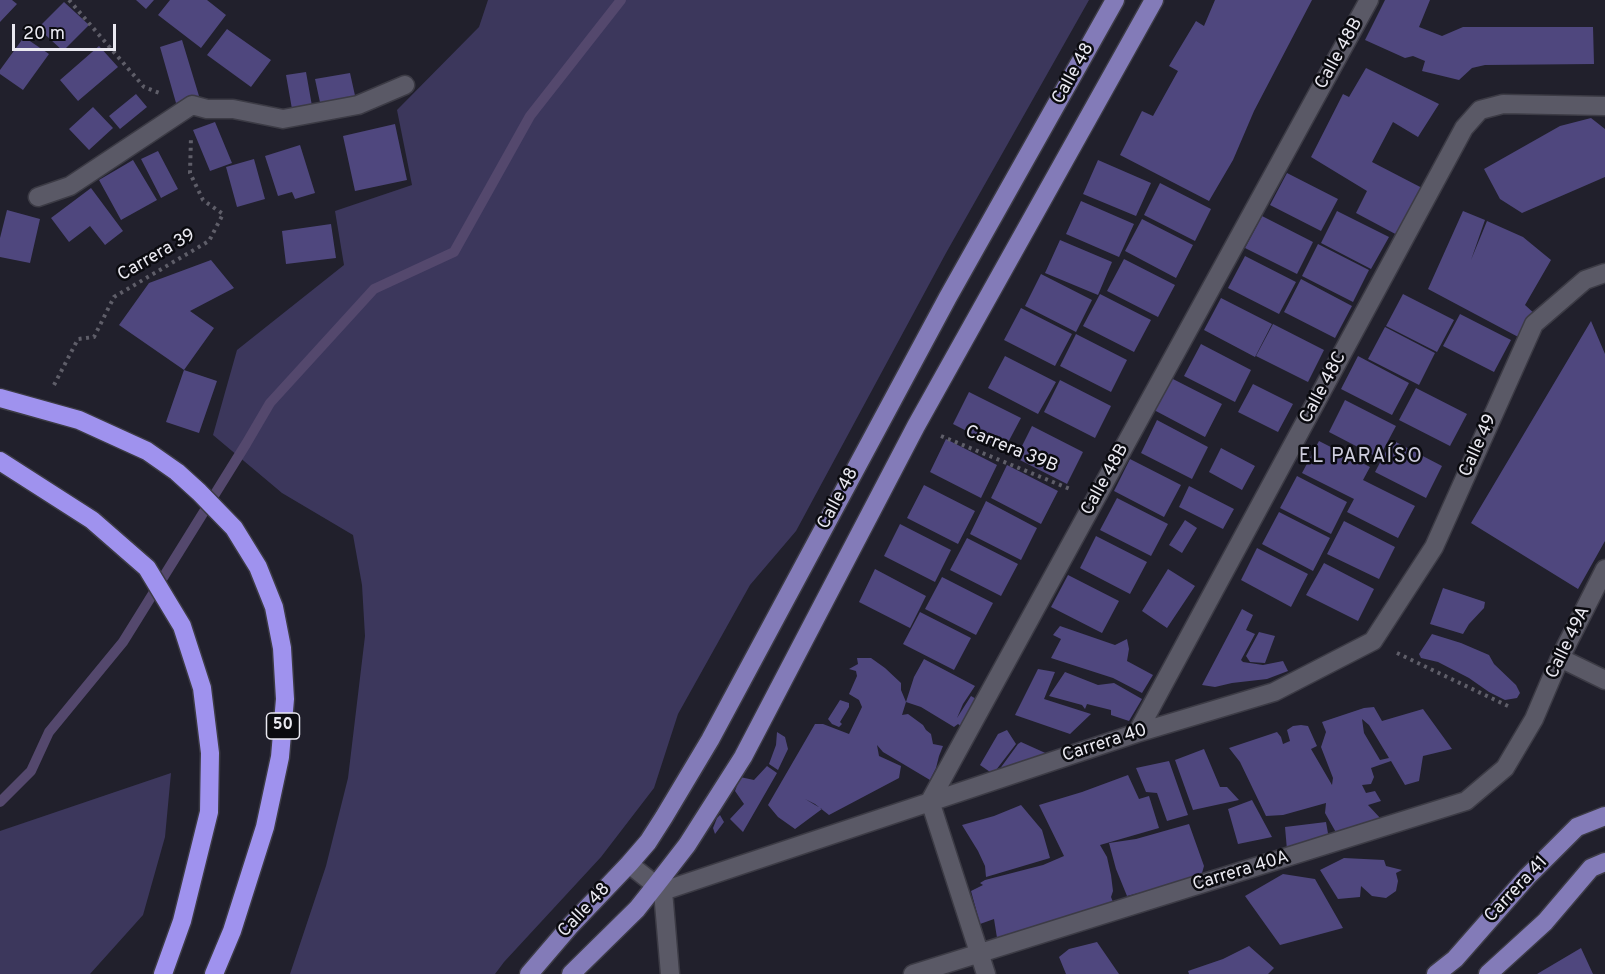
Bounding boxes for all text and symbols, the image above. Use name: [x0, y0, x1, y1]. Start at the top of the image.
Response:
scale bar: [15, 12, 118, 50]
street label: Calle 48B: [1312, 14, 1368, 94]
text: 20 m: [23, 23, 65, 46]
street label: Calle 48: [1048, 40, 1100, 108]
street label: Carrera 39: [114, 225, 200, 287]
street label: Calle 48C: [1296, 348, 1352, 428]
street label: Calle 49: [1456, 411, 1502, 481]
street label: Carrera 39B: [962, 422, 1060, 478]
street label: Calle 48B: [1078, 440, 1134, 520]
district label: EL PARAÍSO: [1299, 446, 1423, 470]
street label: Calle 48: [814, 465, 864, 533]
street label: Calle 49A: [1542, 603, 1596, 683]
road number: 50: [266, 713, 300, 739]
street label: Carrera 40: [1060, 720, 1150, 768]
street label: Carrera 40A: [1190, 847, 1292, 897]
street label: Carrera 41: [1481, 852, 1553, 928]
street label: Calle 48: [554, 879, 616, 943]

